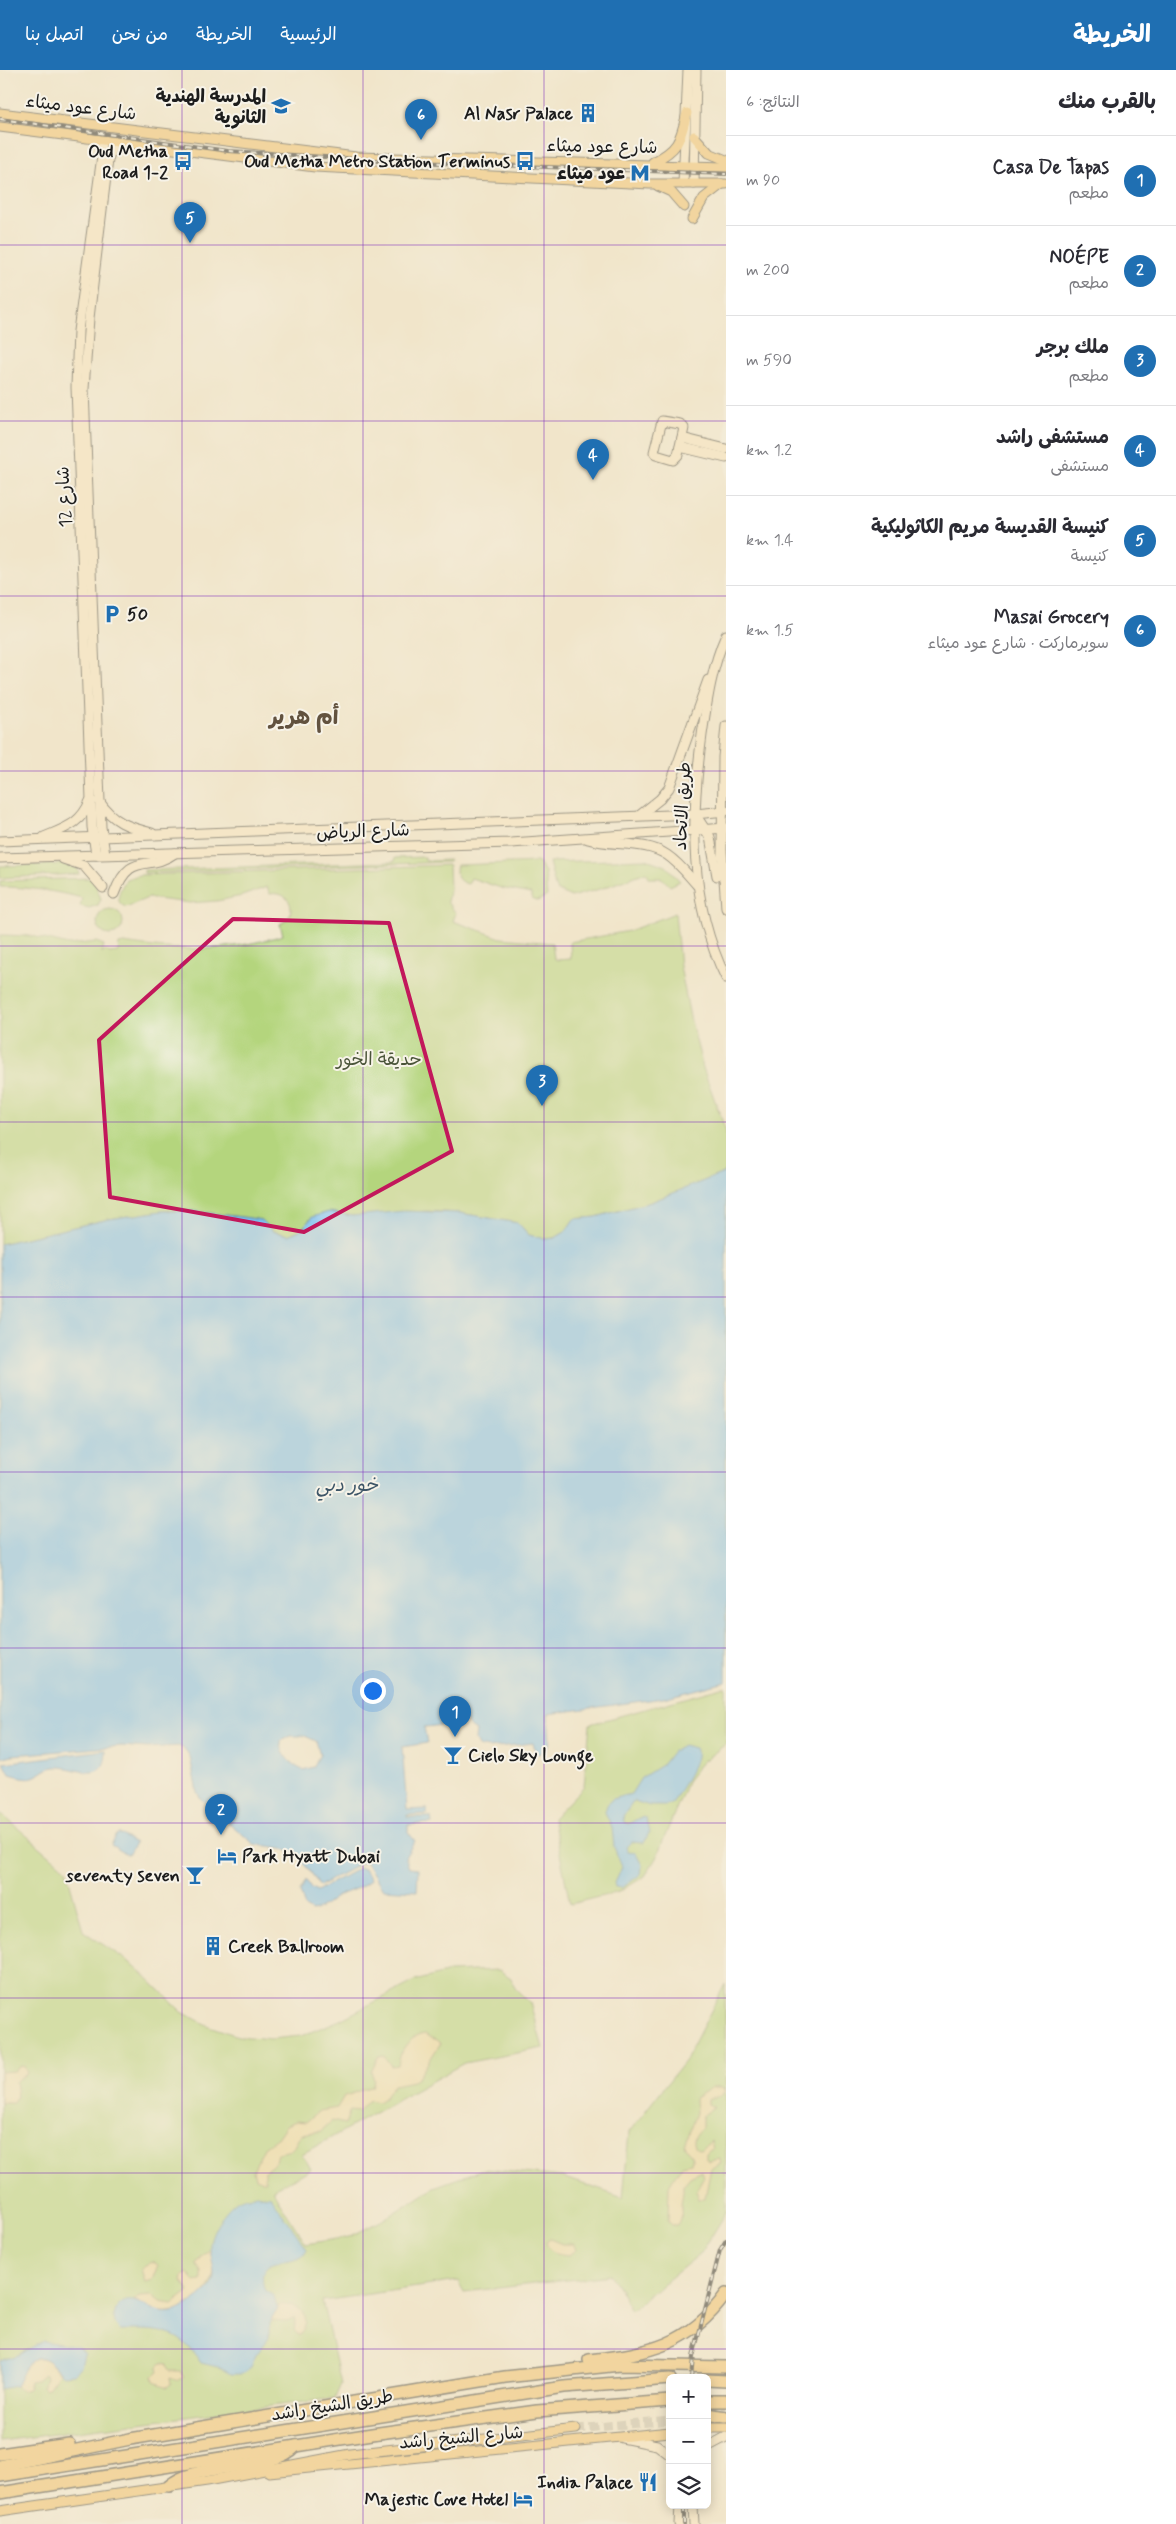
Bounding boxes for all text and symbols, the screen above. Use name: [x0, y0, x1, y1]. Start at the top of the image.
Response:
text: الخريطة: [1073, 20, 1151, 51]
text: اتصل بنا: [25, 23, 84, 47]
text: من نحن: [112, 23, 168, 47]
text: الخريطة: [196, 23, 252, 47]
text: الرئيسية: [280, 23, 337, 47]
place label: المدرسة الهندية الثانوية: [156, 85, 266, 130]
text: بالقرب منك: [1058, 88, 1156, 116]
street label: شارع عود ميثاء: [24, 89, 138, 127]
text: النتائج: 6: [746, 92, 800, 113]
school or university icon: المدرسة الهندية الثانوية: [270, 95, 292, 117]
pin: 6: [405, 99, 437, 140]
place label: Al Nasr Palace: [464, 102, 574, 126]
building icon: Al Nasr Palace: [577, 102, 599, 124]
street label: شارع عود ميثاء: [546, 134, 658, 160]
place label: Oud Metha Road 1-2: [88, 140, 168, 185]
bus stop icon: Oud Metha Road 1-2: [172, 150, 194, 172]
place label: Oud Metha Metro Station Terminus: [244, 150, 510, 174]
bus stop icon: Oud Metha Metro Station Terminus: [514, 150, 536, 172]
text: Casa De Tapas: [992, 155, 1109, 180]
place label: عود ميثاء: [557, 162, 625, 186]
metro station icon: عود ميثاء: [629, 162, 651, 184]
text: 90 m: [746, 170, 780, 191]
text: 1: [1136, 170, 1144, 191]
text: مطعم: [1069, 183, 1109, 204]
pin: 5: [174, 202, 206, 243]
text: NOÉPE: [1050, 245, 1109, 270]
text: 200 m: [746, 260, 790, 281]
text: 2: [1136, 260, 1144, 281]
text: مطعم: [1069, 273, 1109, 294]
text: ملك برجر: [1037, 335, 1109, 360]
text: 590 m: [746, 350, 792, 371]
text: 3: [1136, 350, 1144, 371]
text: مطعم: [1069, 366, 1109, 387]
text: مستشفى راشد: [996, 425, 1109, 450]
pin: 4: [577, 439, 609, 480]
text: 1.2 km: [746, 440, 792, 461]
text: 4: [1135, 440, 1145, 461]
text: مستشفى: [1050, 456, 1109, 477]
street label: شارع 12: [51, 466, 79, 528]
text: كنيسة القديسة مريم الكاثوليكية: [871, 515, 1109, 540]
text: 1.4 km: [746, 530, 793, 551]
text: 5: [1135, 530, 1145, 551]
text: كنيسة: [1071, 546, 1109, 567]
parking icon: 50: [101, 603, 123, 625]
place label: 50: [127, 603, 148, 627]
text: Masai Grocery: [994, 605, 1109, 630]
text: 1.5 km: [746, 620, 794, 641]
text: 6: [1136, 620, 1144, 641]
text: سوبرماركت · شارع عود ميثاء: [928, 633, 1109, 654]
district label: أم هرير: [268, 703, 339, 733]
street label: طريق الاتحاد: [669, 761, 697, 851]
street label: شارع الرياض: [316, 818, 410, 846]
park label: حديقة الخور: [334, 1048, 422, 1072]
pin: 3: [526, 1065, 558, 1106]
water label: خور دبي: [316, 1473, 379, 1501]
your location: [360, 1678, 386, 1704]
pin: 1: [439, 1696, 471, 1737]
bar icon: Cielo Sky Lounge: [442, 1744, 464, 1766]
place label: Cielo Sky Lounge: [468, 1744, 594, 1770]
pin: 2: [205, 1794, 237, 1835]
hotel icon: Park Hyatt Dubai: [216, 1845, 238, 1867]
place label: Park Hyatt Dubai: [242, 1845, 380, 1869]
place label: seventy seven: [65, 1864, 180, 1888]
bar icon: seventy seven: [184, 1864, 206, 1886]
building icon: Creek Ballroom: [202, 1935, 224, 1957]
place label: Creek Ballroom: [228, 1935, 344, 1959]
map controls: [666, 2374, 711, 2509]
button: +: [666, 2374, 711, 2419]
street label: طريق الشيخ راشد: [269, 2384, 395, 2427]
button: −: [666, 2419, 711, 2464]
street label: شارع الشيخ راشد: [398, 2421, 524, 2455]
button: layers: [666, 2464, 711, 2509]
place label: India Palace: [537, 2471, 634, 2495]
restaurant icon: India Palace: [637, 2471, 659, 2493]
place label: Majestic Cove Hotel: [365, 2488, 508, 2512]
hotel icon: Majestic Cove Hotel: [512, 2488, 534, 2510]

